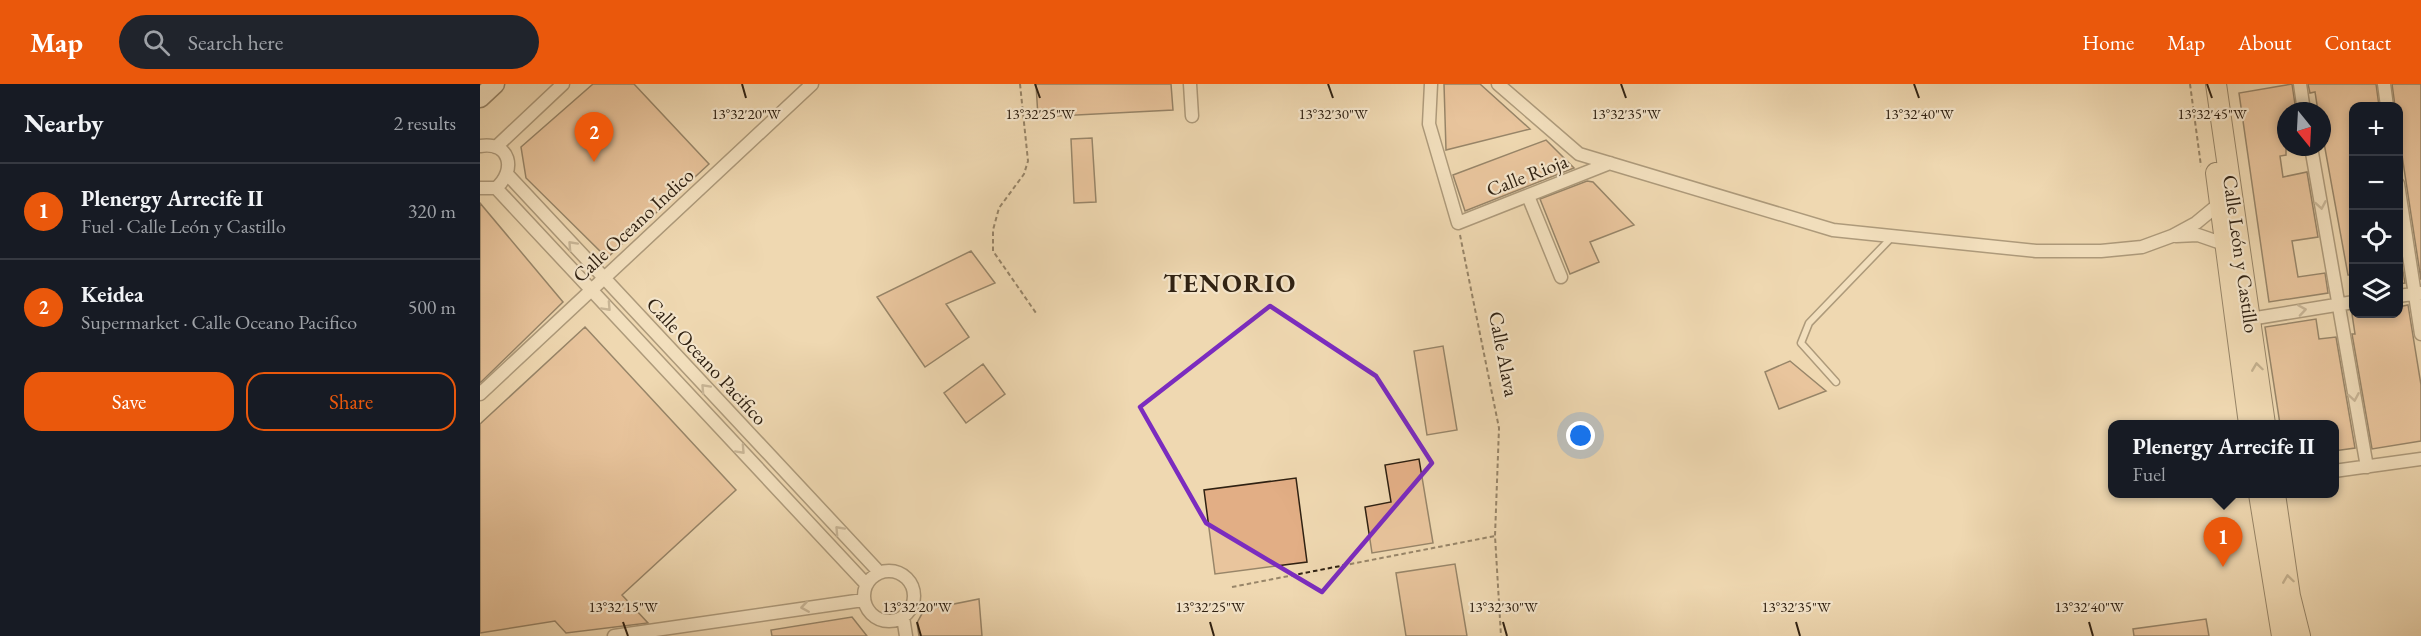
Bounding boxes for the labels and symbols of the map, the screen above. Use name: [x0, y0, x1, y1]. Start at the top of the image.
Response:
north arrow: [2277, 102, 2331, 156]
text: 13°32'20"W: [711, 104, 781, 123]
text: 13°32'25"W: [1005, 104, 1075, 123]
text: 13°32'30"W: [1298, 104, 1368, 123]
text: 13°32'35"W: [1591, 104, 1661, 123]
text: 13°32'40"W: [1884, 104, 1954, 123]
text: 13°32'45"W: [2177, 104, 2247, 123]
pin: 2: [574, 112, 614, 162]
street label: Calle Rioja: [1483, 148, 1571, 202]
street label: Calle Oceano Indico: [567, 162, 699, 288]
street label: Calle León y Castillo: [2217, 173, 2265, 335]
one-way arrow: [2314, 200, 2326, 209]
one-way arrow: [568, 241, 579, 252]
district label: TENORIO: [1163, 266, 1297, 300]
street label: Calle Oceano Pacifico: [641, 291, 773, 431]
one-way arrow: [600, 300, 611, 311]
one-way arrow: [2296, 304, 2306, 317]
street label: Calle Alava: [1483, 309, 1525, 399]
one-way arrow: [2251, 362, 2263, 371]
one-way arrow: [702, 384, 713, 395]
one-way arrow: [2347, 391, 2360, 401]
your location: [1566, 421, 1595, 450]
one-way arrow: [734, 443, 745, 453]
pin: 1: [2204, 518, 2242, 567]
one-way arrow: [835, 526, 846, 537]
one-way arrow: [2282, 574, 2294, 583]
text: 13°32'15"W: [588, 597, 658, 616]
text: 13°32'20"W: [882, 597, 952, 616]
text: 13°32'25"W: [1175, 597, 1245, 616]
text: 13°32'30"W: [1468, 597, 1538, 616]
text: 13°32'35"W: [1761, 597, 1831, 616]
text: 13°32'40"W: [2054, 597, 2124, 616]
one-way arrow: [801, 600, 811, 613]

